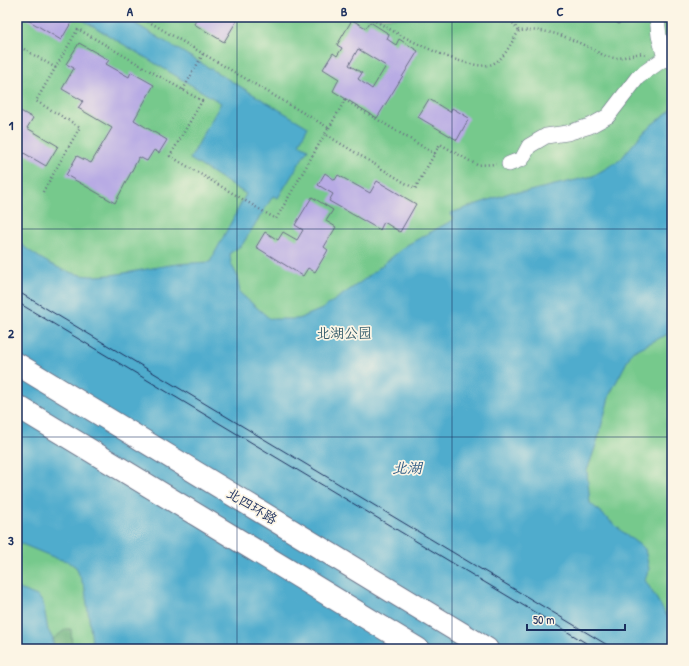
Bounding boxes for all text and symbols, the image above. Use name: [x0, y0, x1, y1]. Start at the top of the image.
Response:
text: A: [127, 2, 134, 20]
text: B: [341, 2, 348, 20]
text: C: [556, 2, 564, 20]
text: 1: [9, 116, 14, 134]
park label: 北湖公园: [316, 323, 372, 342]
text: 2: [8, 324, 15, 342]
water label: 北湖: [392, 457, 424, 478]
street label: 北四环路: [223, 483, 281, 528]
text: 3: [8, 531, 14, 549]
scale bar: [527, 606, 625, 632]
text: 50 m: [533, 611, 554, 628]

